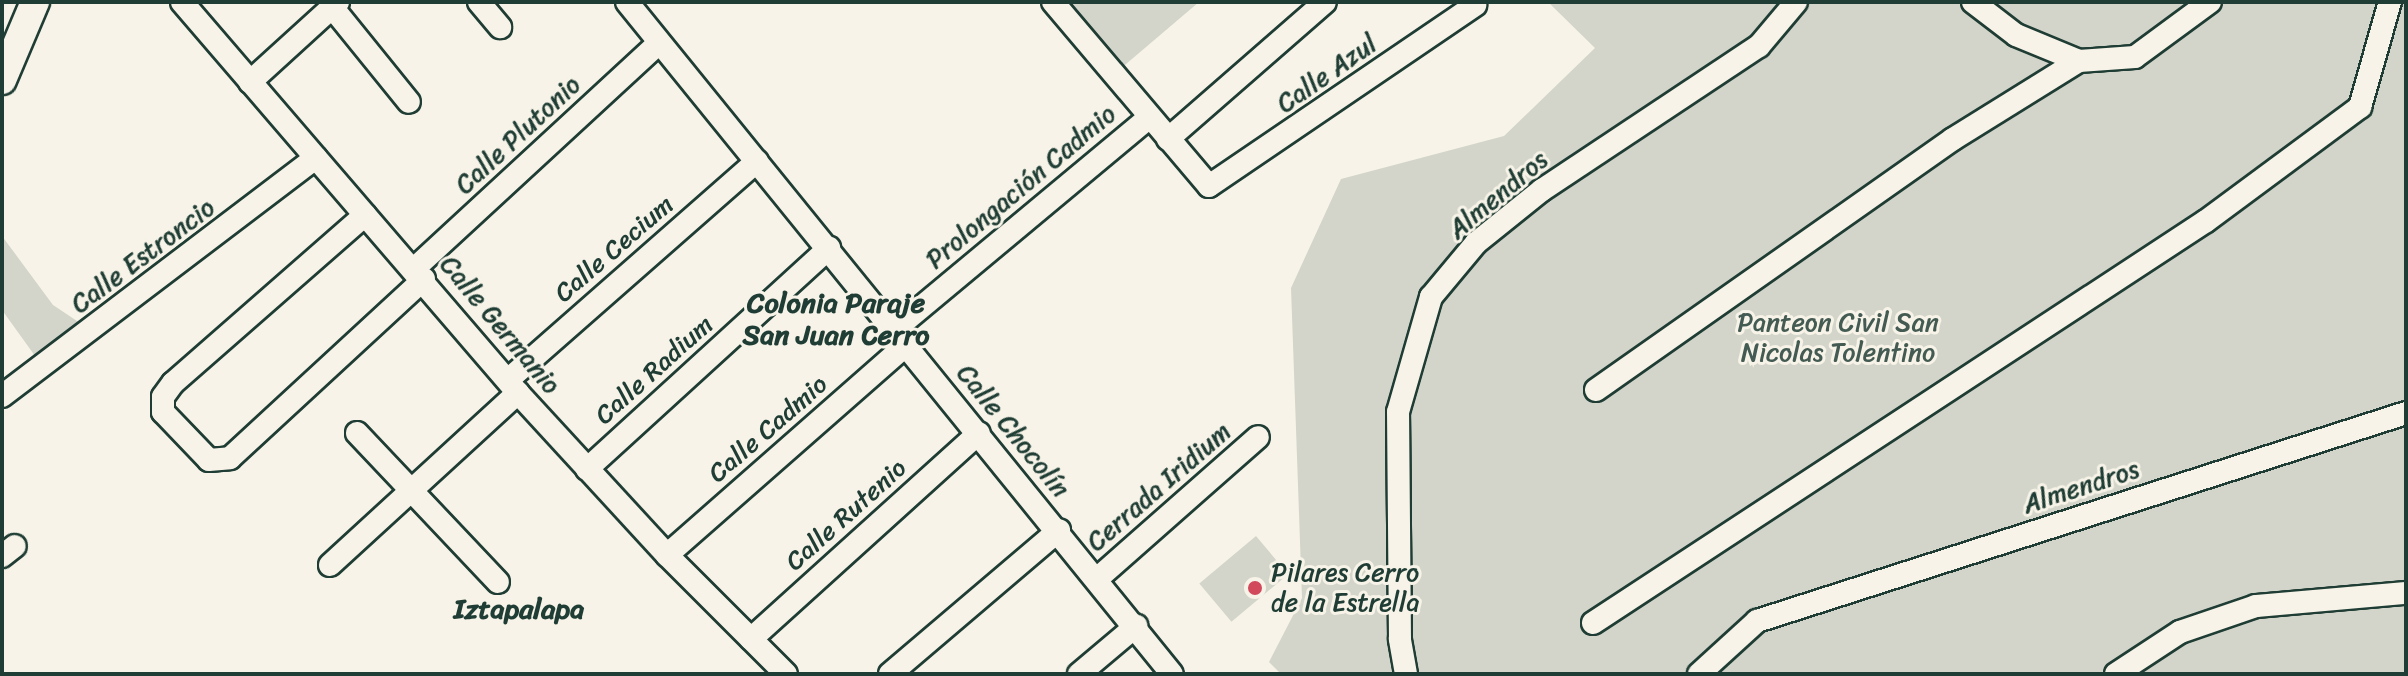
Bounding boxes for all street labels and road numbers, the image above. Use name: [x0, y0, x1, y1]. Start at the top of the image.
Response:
street label: Calle Azul: [1271, 28, 1383, 120]
street label: Calle Plutonio: [449, 69, 587, 201]
street label: Prolongación Cadmio: [920, 99, 1122, 275]
street label: Almendros: [1442, 144, 1554, 246]
street label: Calle Cecium: [548, 189, 680, 309]
street label: Calle Estroncio: [65, 192, 221, 320]
street label: Calle Germanio: [433, 249, 567, 401]
street label: Calle Radium: [589, 309, 719, 431]
street label: Calle Chocolín: [950, 358, 1076, 504]
street label: Calle Cadmio: [702, 369, 834, 489]
street label: Cerrada Iridium: [1081, 416, 1237, 558]
street label: Calle Rutenio: [779, 452, 913, 578]
street label: Almendros: [2019, 454, 2143, 520]

